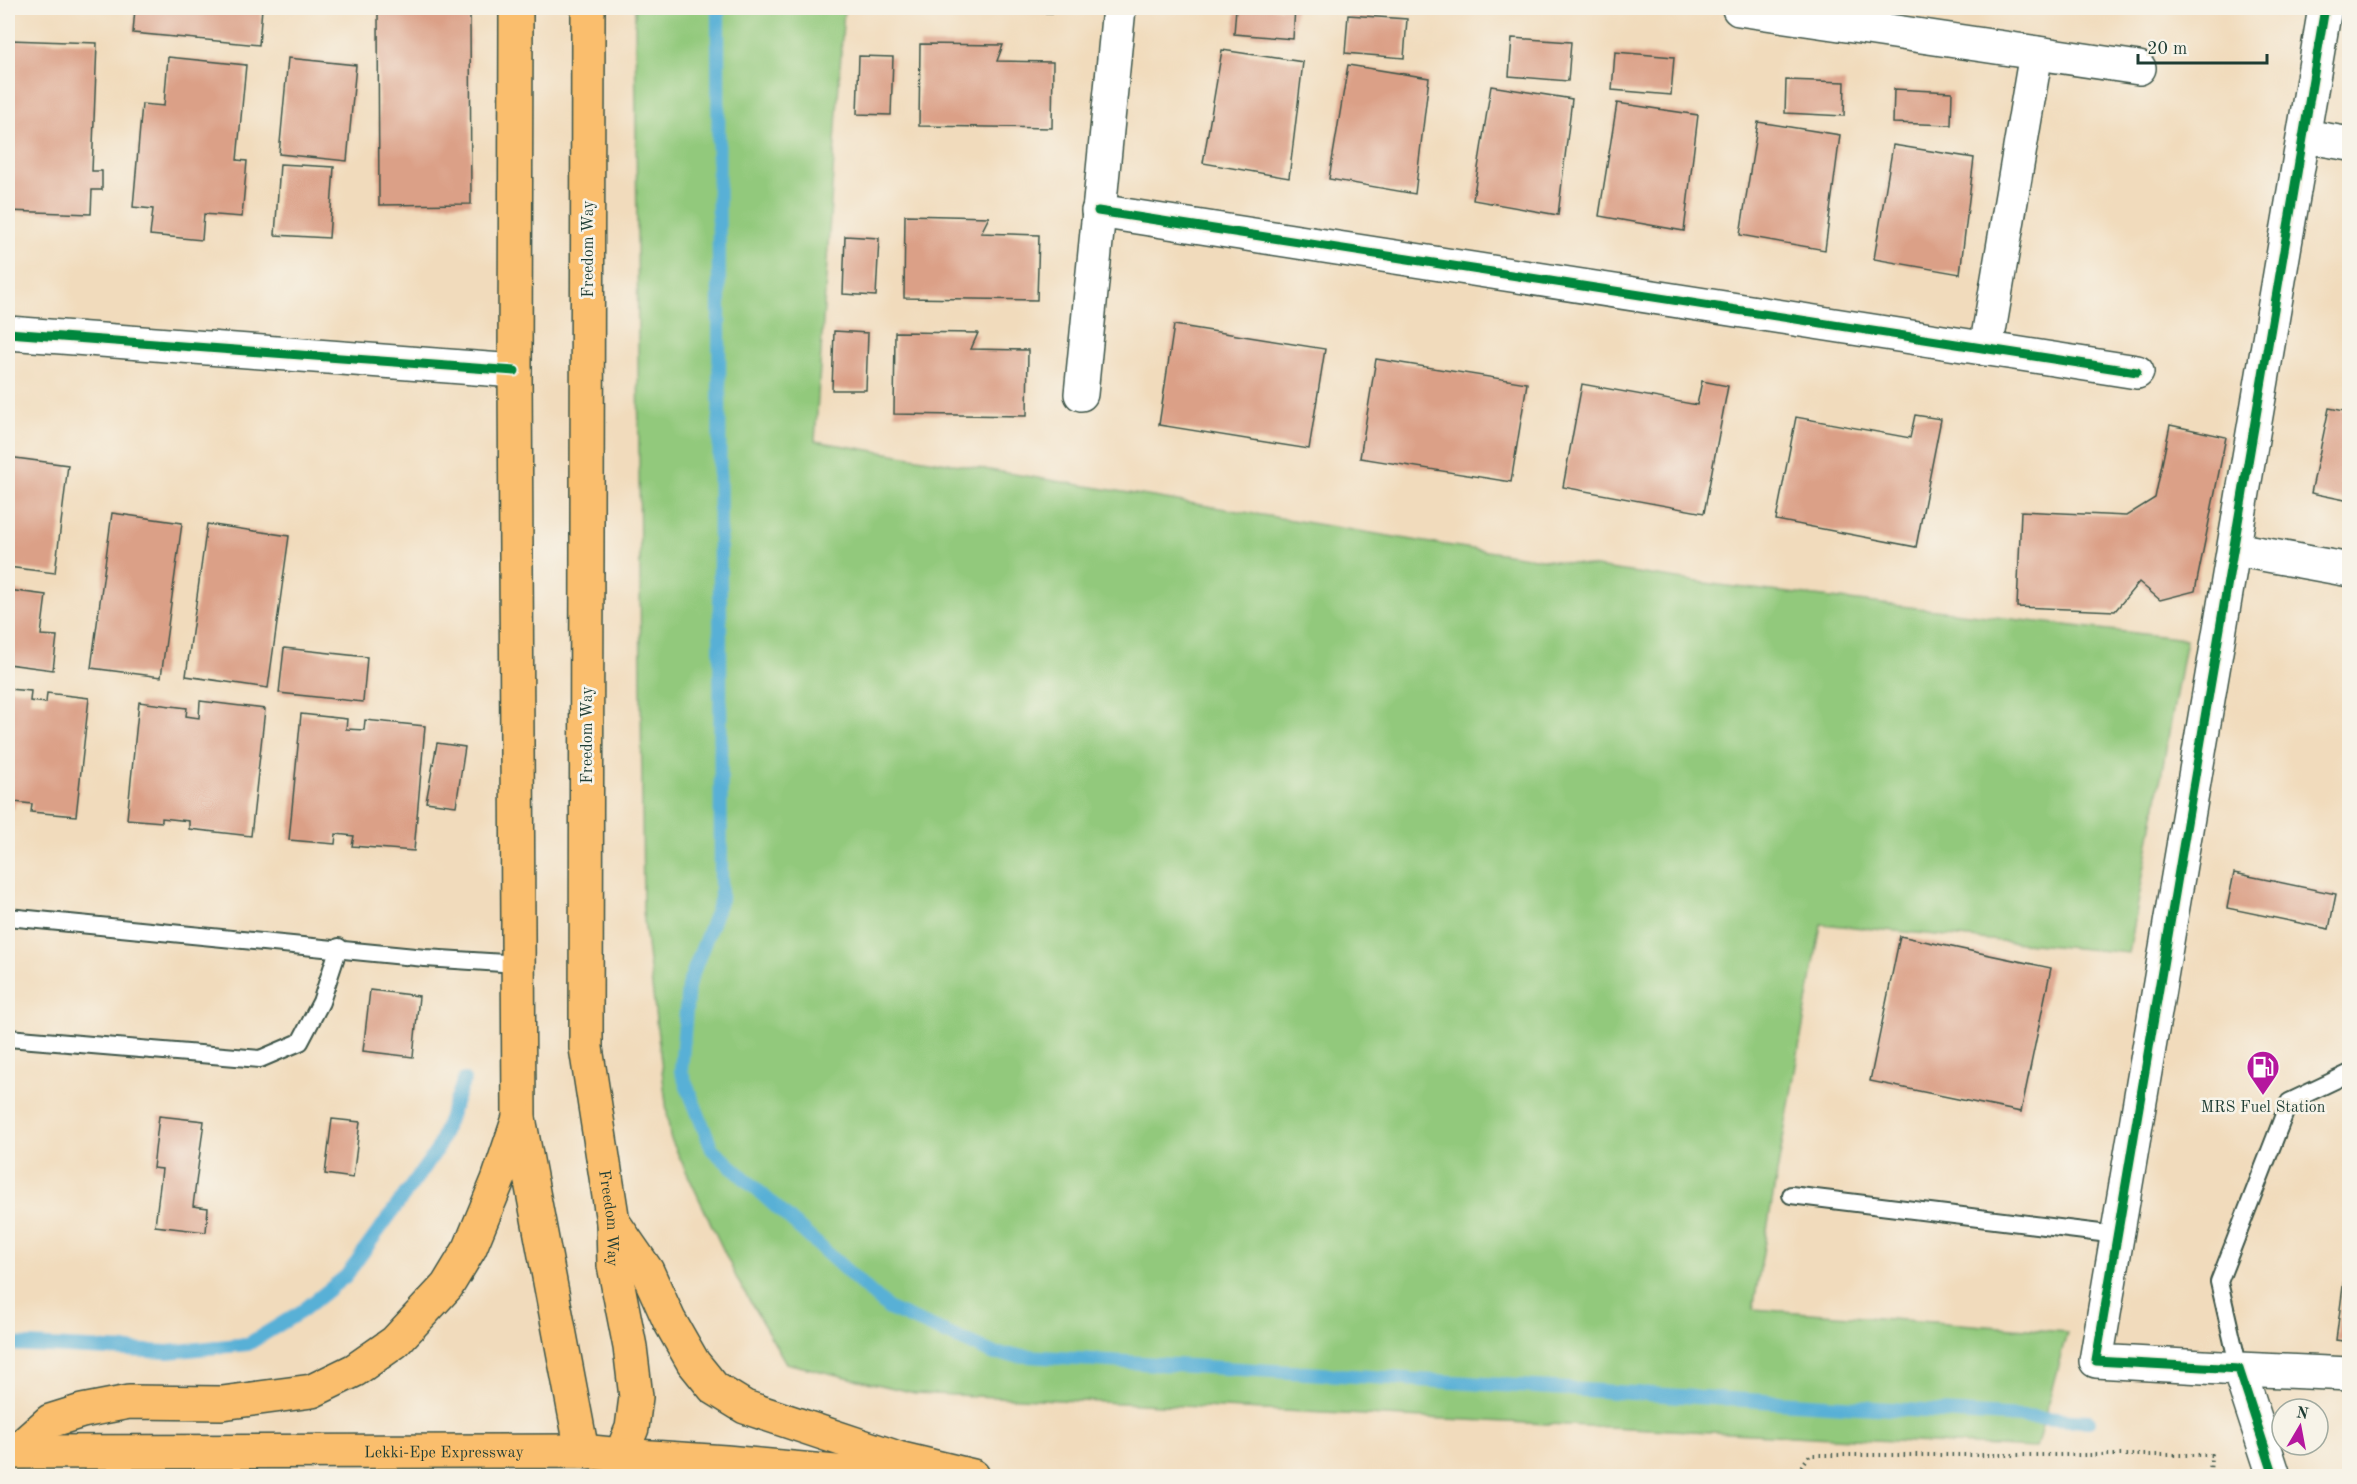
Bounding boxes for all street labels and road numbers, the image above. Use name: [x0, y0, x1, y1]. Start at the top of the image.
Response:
street label: Freedom Way: [581, 200, 597, 298]
street label: Freedom Way: [580, 686, 596, 784]
street label: Freedom Way: [595, 1169, 620, 1267]
street label: Lekki-Epe Expressway: [364, 1445, 524, 1461]

